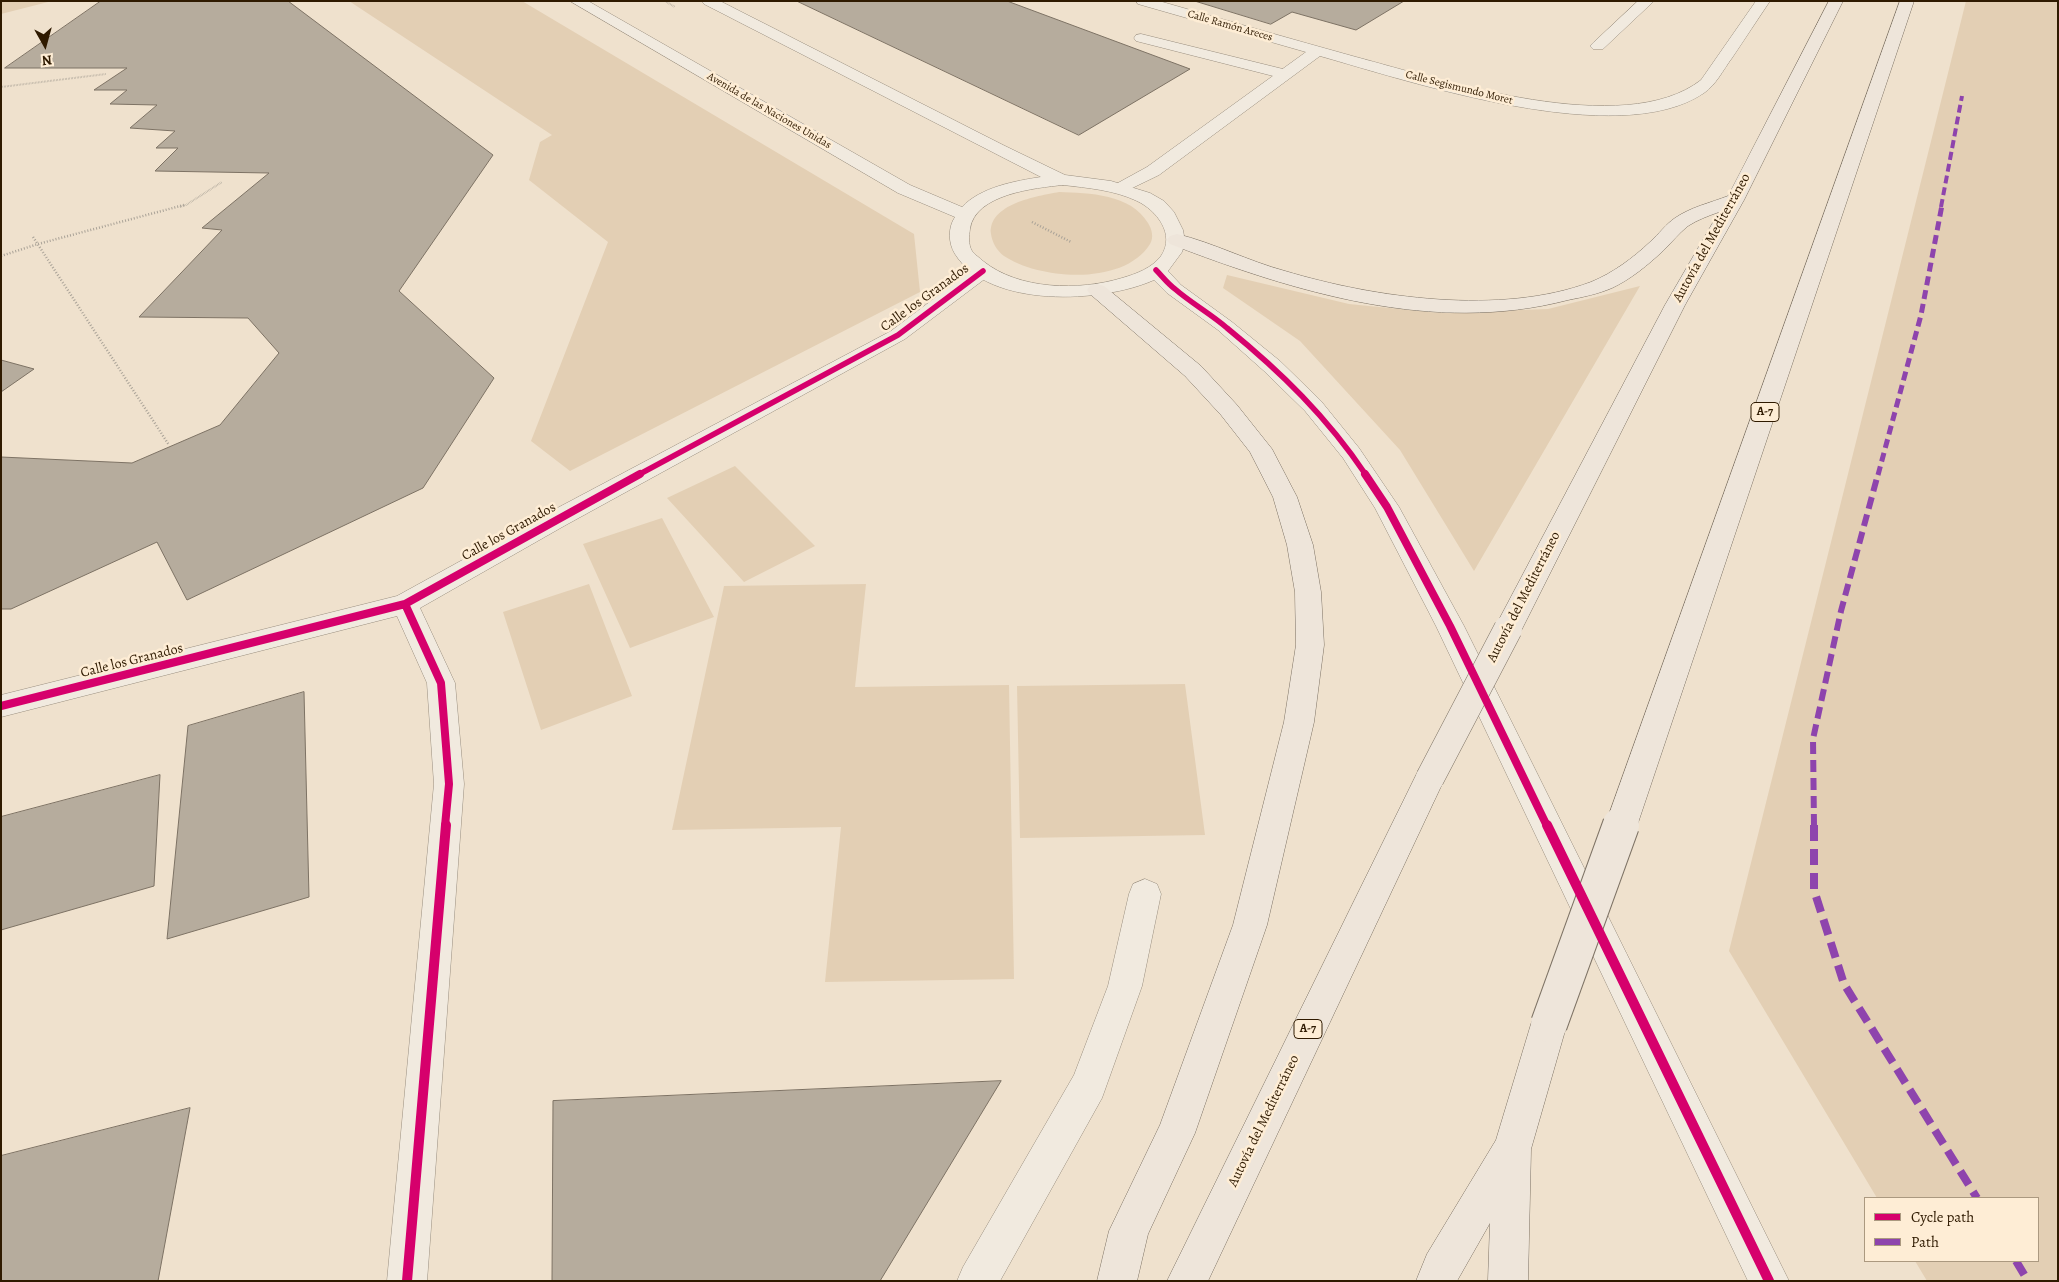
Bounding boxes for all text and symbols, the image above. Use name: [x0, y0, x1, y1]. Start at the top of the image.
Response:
street label: Calle Ramón Areces: [1186, 8, 1274, 44]
north arrow: [20, 20, 70, 70]
text: N: [41, 50, 53, 70]
street label: Calle Segismundo Moret: [1404, 68, 1514, 108]
street label: Avenida de las Naciones Unidas: [705, 70, 833, 152]
street label: Autovía del Mediterráneo: [1670, 171, 1754, 305]
street label: Calle los Granados: [878, 260, 972, 336]
road number: A-7: [1751, 402, 1779, 422]
street label: Calle los Granados: [459, 499, 559, 565]
street label: Autovía del Mediterráneo: [1484, 529, 1564, 665]
street label: Calle los Granados: [79, 640, 185, 682]
road number: A-7: [1294, 1020, 1322, 1038]
street label: Autovía del Mediterráneo: [1225, 1052, 1303, 1190]
legend: [1864, 1197, 2039, 1262]
text: Cycle path: [1911, 1207, 1974, 1227]
text: Path: [1911, 1232, 1939, 1252]

